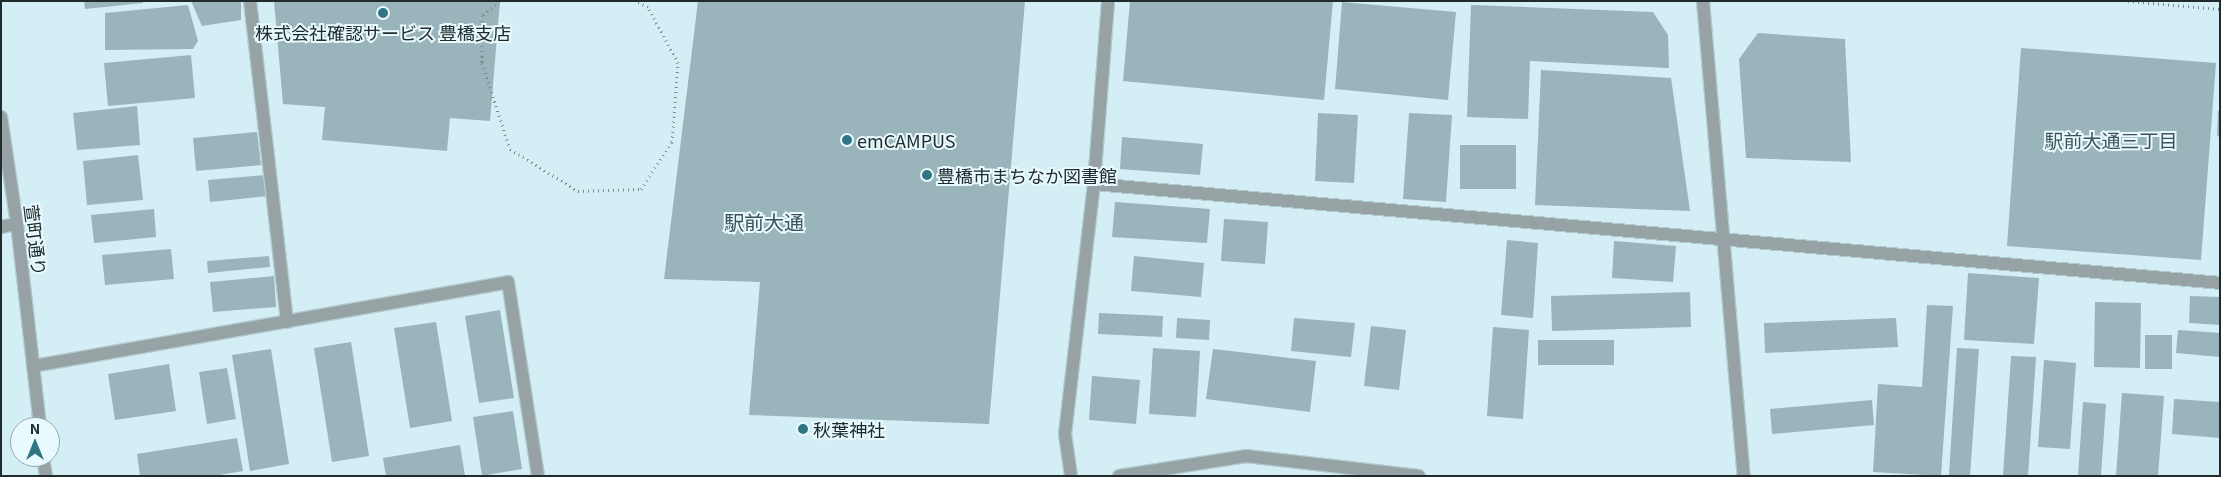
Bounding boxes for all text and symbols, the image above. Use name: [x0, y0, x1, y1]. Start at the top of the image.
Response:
marker: 株式会社確認サービス 豊橋支店: [377, 7, 389, 19]
place label: 株式会社確認サービス 豊橋支店: [255, 21, 511, 43]
place label: emCAMPUS: [857, 129, 956, 151]
district label: 駅前大通三丁目: [2045, 129, 2177, 151]
marker: emCAMPUS: [841, 134, 853, 146]
place label: 豊橋市まちなか図書館: [937, 164, 1117, 186]
marker: 豊橋市まちなか図書館: [921, 169, 933, 181]
street label: 萱町通り: [21, 203, 51, 277]
district label: 駅前大通: [724, 209, 804, 233]
north arrow: [10, 417, 60, 467]
text: N: [30, 418, 40, 438]
place label: 秋葉神社: [813, 418, 885, 440]
marker: 秋葉神社: [797, 423, 809, 435]

